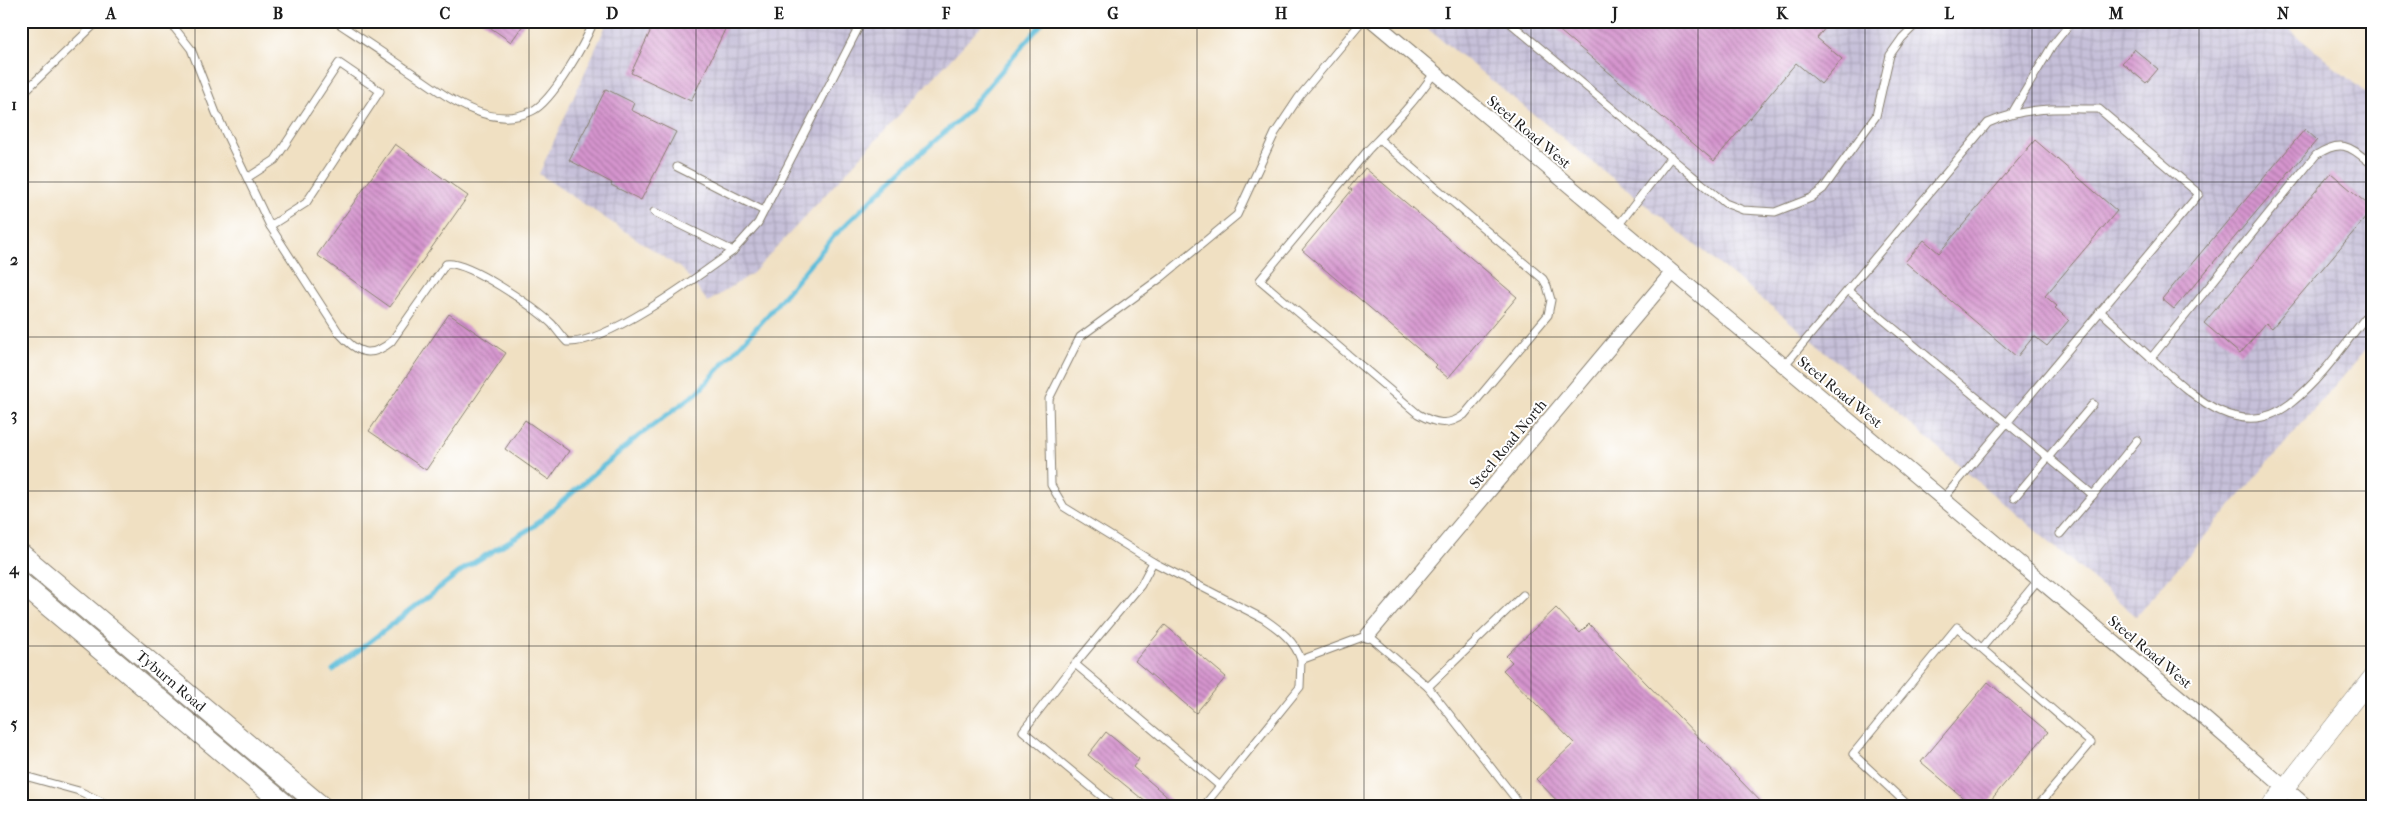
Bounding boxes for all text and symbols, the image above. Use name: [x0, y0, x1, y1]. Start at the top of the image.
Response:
text: A: [105, 4, 117, 23]
text: B: [273, 4, 283, 23]
text: C: [440, 4, 451, 23]
text: D: [606, 4, 618, 23]
text: E: [774, 4, 784, 23]
text: F: [941, 4, 951, 23]
text: G: [1107, 4, 1119, 23]
text: H: [1275, 4, 1288, 23]
text: I: [1445, 4, 1452, 23]
text: J: [1610, 4, 1618, 24]
text: K: [1776, 4, 1789, 23]
text: L: [1944, 4, 1954, 23]
text: M: [2108, 4, 2124, 23]
text: N: [2277, 4, 2290, 23]
street label: Steel Road West: [1483, 92, 1575, 173]
text: 1: [11, 95, 17, 114]
text: 2: [10, 250, 18, 269]
street label: Steel Road West: [1794, 352, 1887, 432]
street label: Steel Road North: [1466, 395, 1551, 492]
text: 3: [11, 405, 17, 425]
text: 4: [8, 559, 20, 579]
street label: Steel Road West: [2104, 612, 2196, 693]
street label: Tyburn Road: [132, 647, 210, 716]
text: 5: [11, 714, 18, 733]

